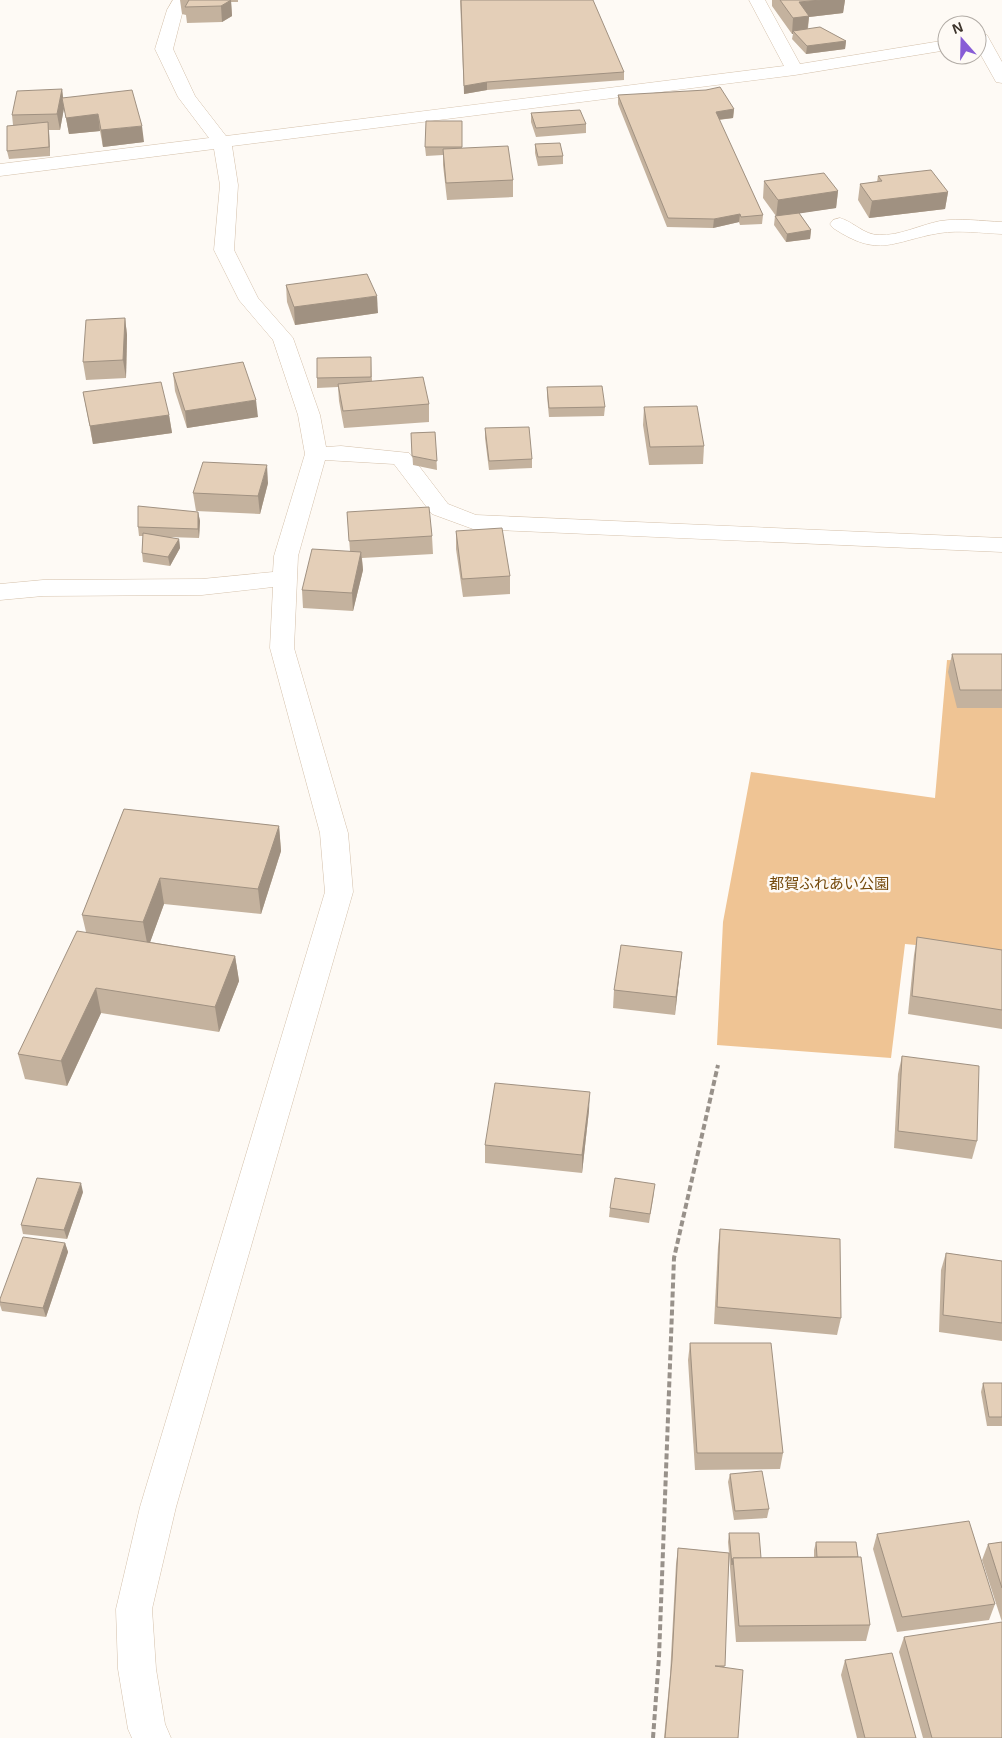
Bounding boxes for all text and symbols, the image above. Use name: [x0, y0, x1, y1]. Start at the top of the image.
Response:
north arrow: [937, 15, 987, 65]
text: N: [950, 19, 965, 37]
park label: 都賀ふれあい公園: [769, 875, 889, 892]

